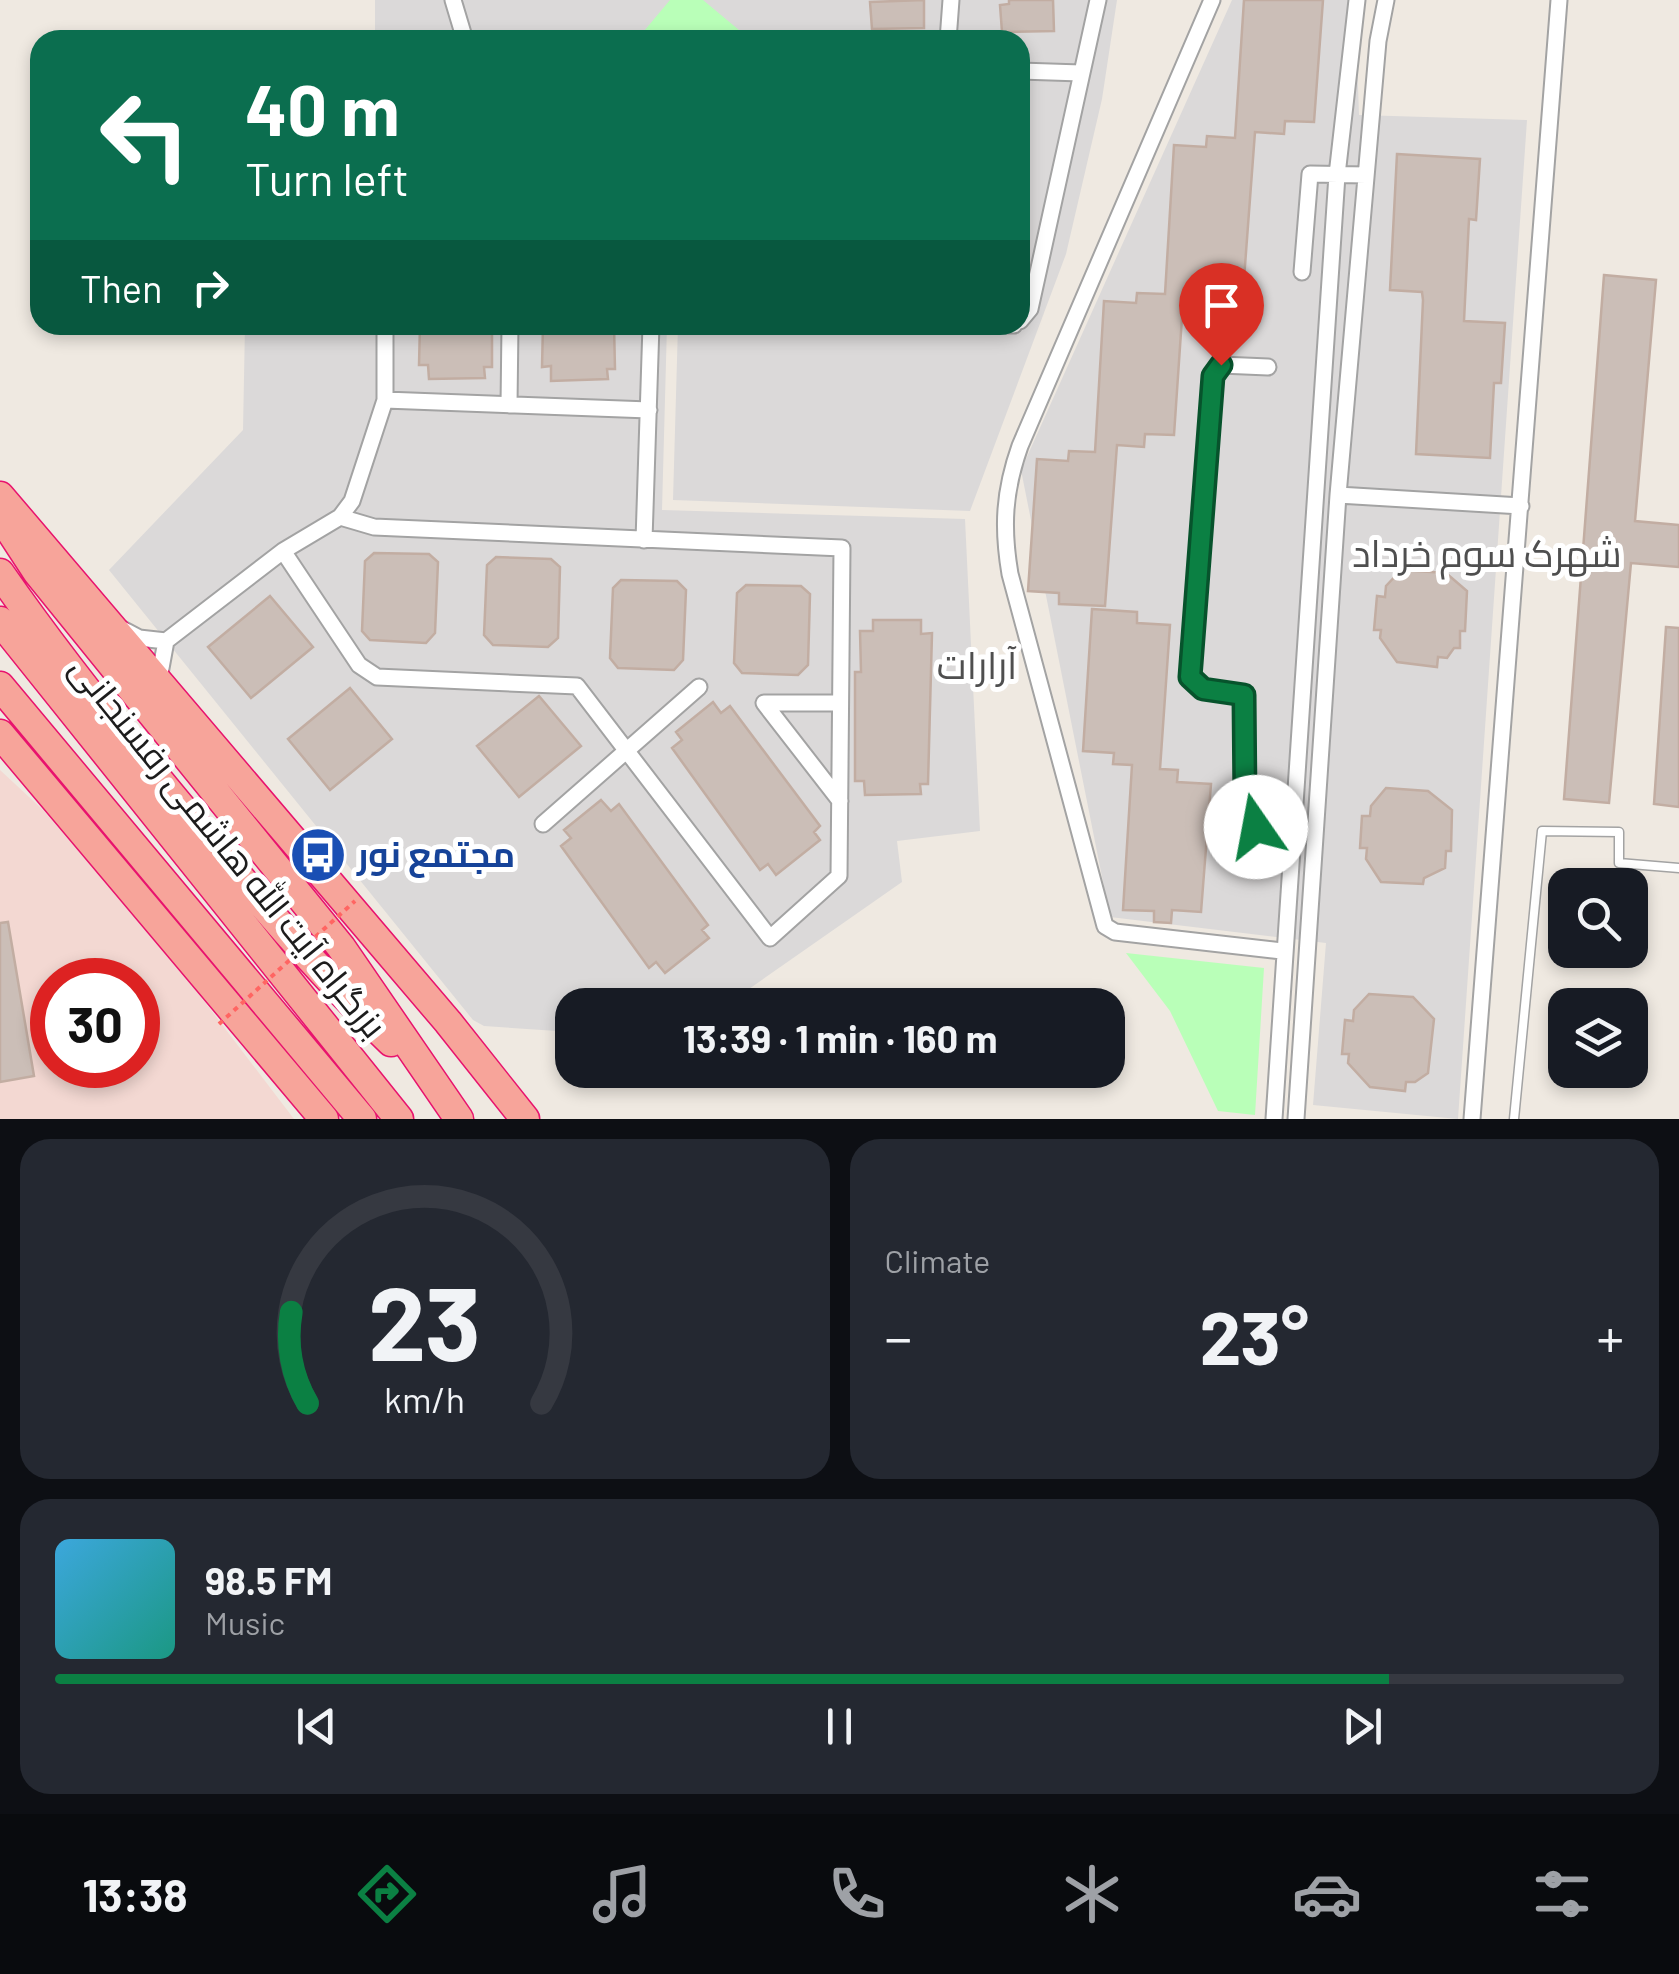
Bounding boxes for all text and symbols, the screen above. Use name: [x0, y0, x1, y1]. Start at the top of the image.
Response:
text: 40 m: [245, 66, 400, 150]
icon: left: [80, 70, 210, 200]
text: Turn left: [245, 151, 409, 205]
icon: right: [183, 260, 238, 315]
pin: [1179, 263, 1264, 366]
text: Then: [80, 265, 163, 311]
icon: arrive: [1194, 278, 1249, 333]
district label: شهرک سوم خرداد: [1352, 529, 1622, 580]
district label: آرارات: [937, 641, 1017, 687]
street label: بزرگراه آیت الله هاشمی رفسنجانی: [61, 646, 397, 1046]
position arrow: [1204, 775, 1308, 879]
bus stop icon: مجتمع نور: [288, 825, 348, 885]
place label: مجتمع نور: [356, 832, 515, 879]
map controls: [1548, 868, 1648, 1088]
button: search: [1548, 868, 1648, 968]
speed limit sign: 30: [30, 958, 160, 1088]
button: layers: [1548, 988, 1648, 1088]
text: 13:39 · 1 min · 160 m: [683, 1015, 997, 1061]
text: Climate: [885, 1241, 990, 1279]
text: 23: [368, 1257, 481, 1382]
text: 23°: [1199, 1290, 1309, 1380]
text: −: [885, 1303, 912, 1369]
text: +: [1596, 1303, 1624, 1369]
text: km/h: [384, 1377, 465, 1420]
text: 98.5 FM: [205, 1557, 333, 1603]
text: Music: [205, 1603, 285, 1641]
icon: previous: [289, 1699, 344, 1754]
icon: pause: [812, 1699, 867, 1754]
icon: next: [1335, 1699, 1390, 1754]
icon: directions: [352, 1859, 422, 1929]
icon: music: [587, 1859, 657, 1929]
icon: phone: [822, 1859, 892, 1929]
icon: climate: [1057, 1859, 1127, 1929]
icon: car: [1292, 1859, 1362, 1929]
icon: filters: [1527, 1859, 1597, 1929]
text: 13:38: [82, 1867, 188, 1921]

